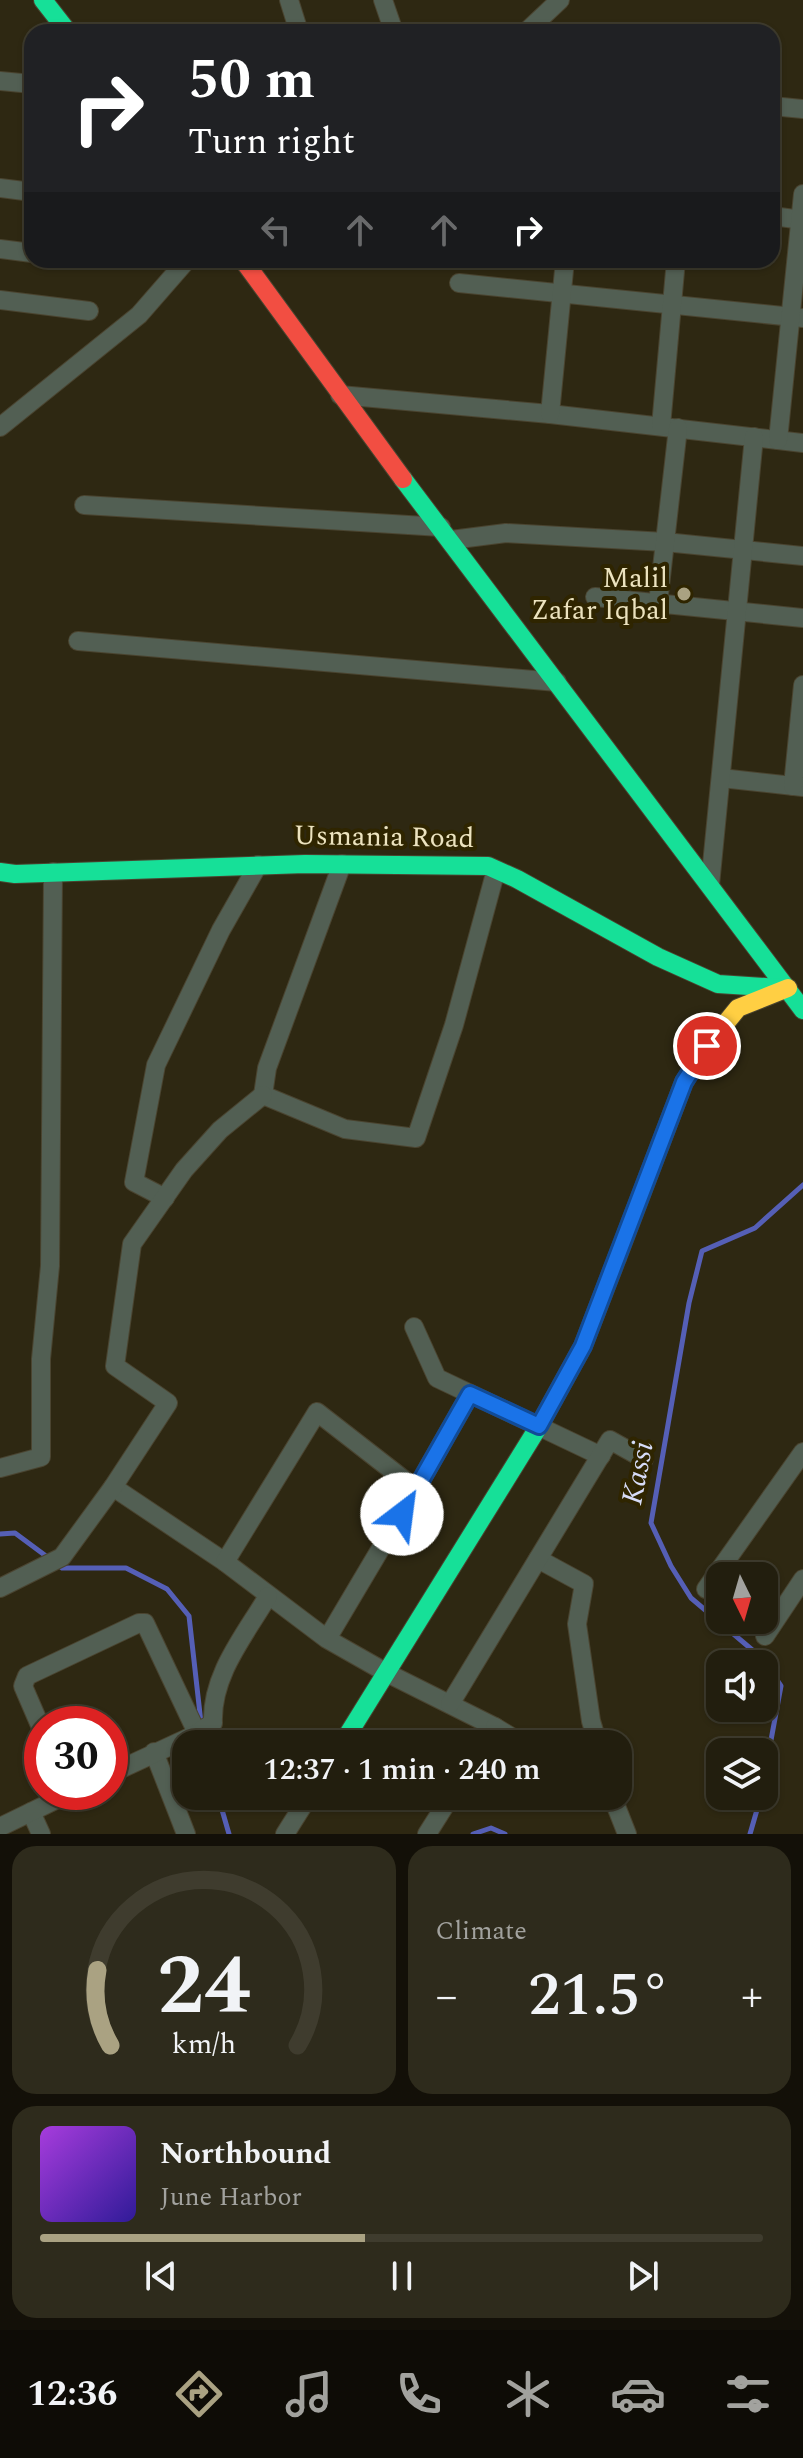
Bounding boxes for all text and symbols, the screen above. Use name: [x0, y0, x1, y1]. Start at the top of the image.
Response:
text: 50 m: [188, 38, 315, 123]
icon: right: [56, 56, 160, 160]
text: Turn right: [188, 115, 355, 170]
icon: left: [254, 208, 298, 252]
icon: ahead: [338, 208, 382, 252]
icon: ahead: [422, 208, 466, 252]
icon: right: [506, 208, 550, 252]
place label: Malil Zafar Iqbal: [531, 557, 668, 632]
marker: Malil Zafar Iqbal: [675, 585, 693, 603]
street label: Usmania Road: [293, 814, 475, 860]
pin: [673, 1012, 741, 1080]
icon: arrive: [685, 1024, 729, 1068]
water label: Kassi: [609, 1437, 667, 1509]
position arrow: [360, 1472, 444, 1556]
north arrow: [706, 1562, 778, 1634]
map controls: [706, 1562, 778, 1810]
button: sound: [706, 1650, 778, 1722]
speed limit sign: 30: [24, 1706, 128, 1810]
button: layers: [706, 1738, 778, 1810]
text: 12:37 · 1 min · 240 m: [263, 1747, 541, 1793]
text: Climate: [436, 1911, 527, 1951]
text: 24: [157, 1924, 250, 2051]
text: 21.5°: [528, 1950, 670, 2042]
text: −: [436, 1963, 458, 2030]
text: +: [741, 1963, 763, 2030]
text: km/h: [172, 2023, 236, 2066]
text: Northbound: [160, 2131, 331, 2177]
text: June Harbor: [160, 2177, 302, 2217]
icon: previous: [139, 2254, 183, 2298]
icon: pause: [380, 2254, 424, 2298]
icon: next: [621, 2254, 665, 2298]
icon: directions: [171, 2366, 227, 2422]
icon: music: [281, 2366, 337, 2422]
icon: phone: [391, 2366, 447, 2422]
icon: climate: [500, 2366, 556, 2422]
icon: car: [610, 2366, 666, 2422]
icon: filters: [720, 2366, 776, 2422]
text: 12:36: [27, 2367, 117, 2422]

